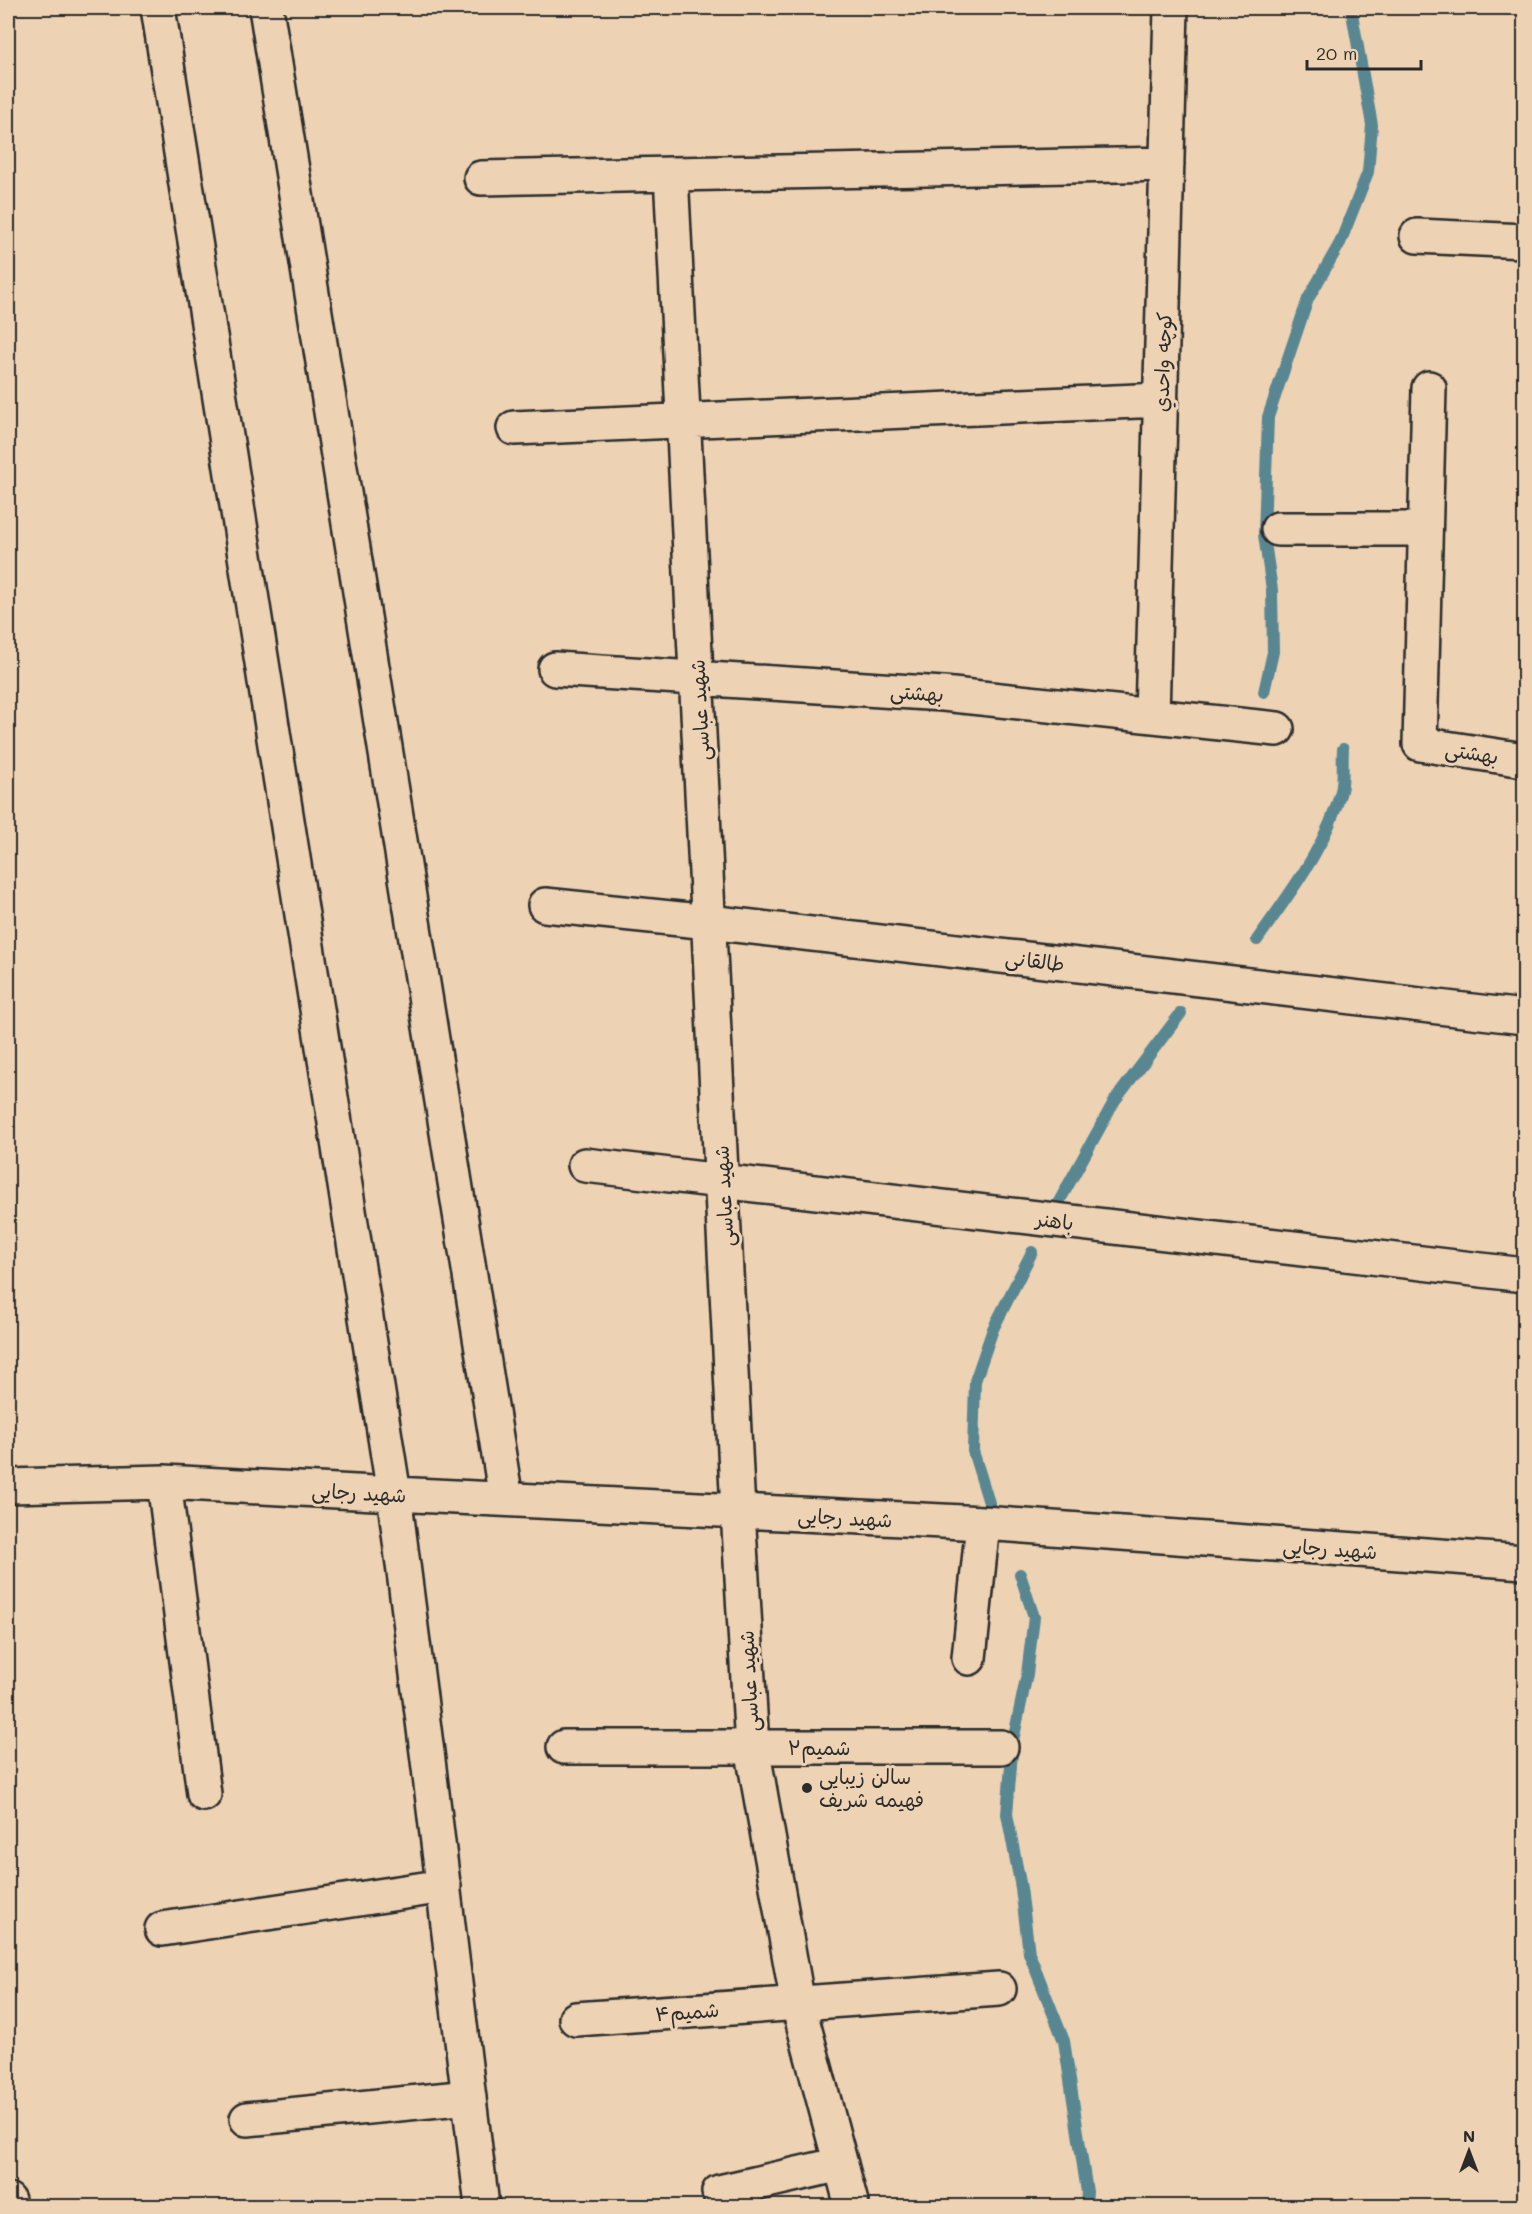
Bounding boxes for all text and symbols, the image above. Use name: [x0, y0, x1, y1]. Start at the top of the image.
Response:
scale bar: [1307, 33, 1421, 71]
text: 20 m: [1316, 41, 1357, 65]
street label: كوچه واحدي: [1147, 311, 1180, 413]
street label: شهید عباسی: [683, 659, 716, 761]
street label: بهشتی: [889, 677, 945, 708]
street label: بهشتی: [1443, 735, 1501, 770]
street label: طالقانی: [1004, 943, 1066, 978]
street label: شهید عباسی: [707, 1145, 740, 1247]
street label: باهنر: [1033, 1205, 1075, 1235]
street label: شهید رجایی: [311, 1477, 407, 1508]
street label: شهید رجایی: [797, 1502, 893, 1533]
street label: شهید رجایی: [1282, 1532, 1378, 1565]
street label: شهید عباسی: [732, 1630, 765, 1732]
street label: شمیم۲: [788, 1734, 850, 1763]
place label: سالن زیبایی فهیمه شریف: [819, 1763, 924, 1812]
marker: سالن زیبایی فهیمه شریف: [800, 1781, 814, 1795]
street label: شمیم۴: [654, 1996, 720, 2029]
north arrow: [1439, 2121, 1499, 2181]
text: N: [1463, 2125, 1475, 2146]

